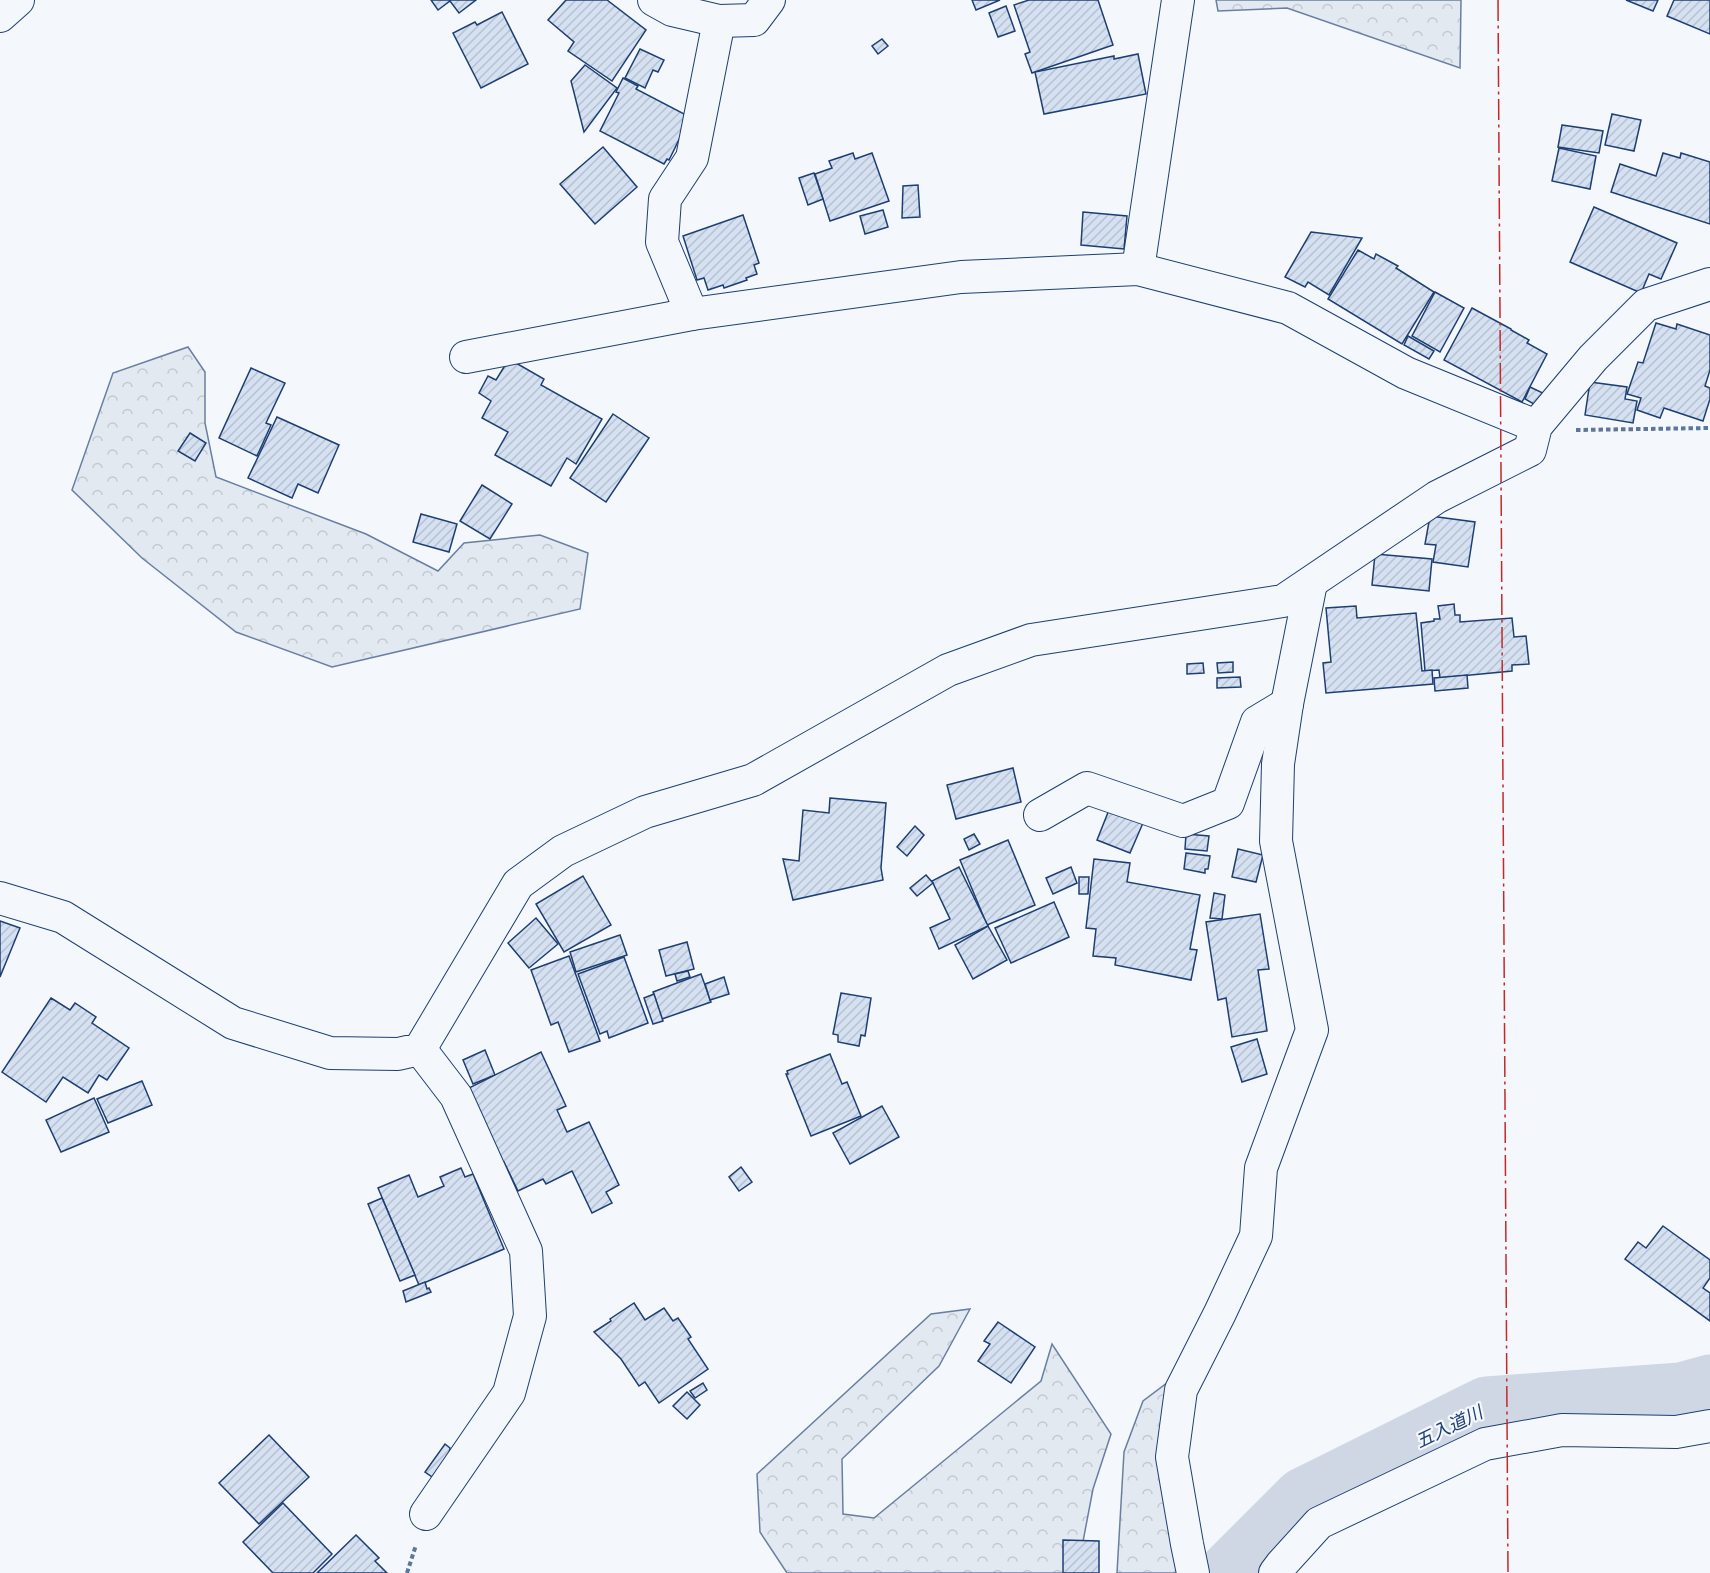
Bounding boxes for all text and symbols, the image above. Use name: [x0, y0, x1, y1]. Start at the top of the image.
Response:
water label: 五入道川: [1411, 1400, 1489, 1454]

